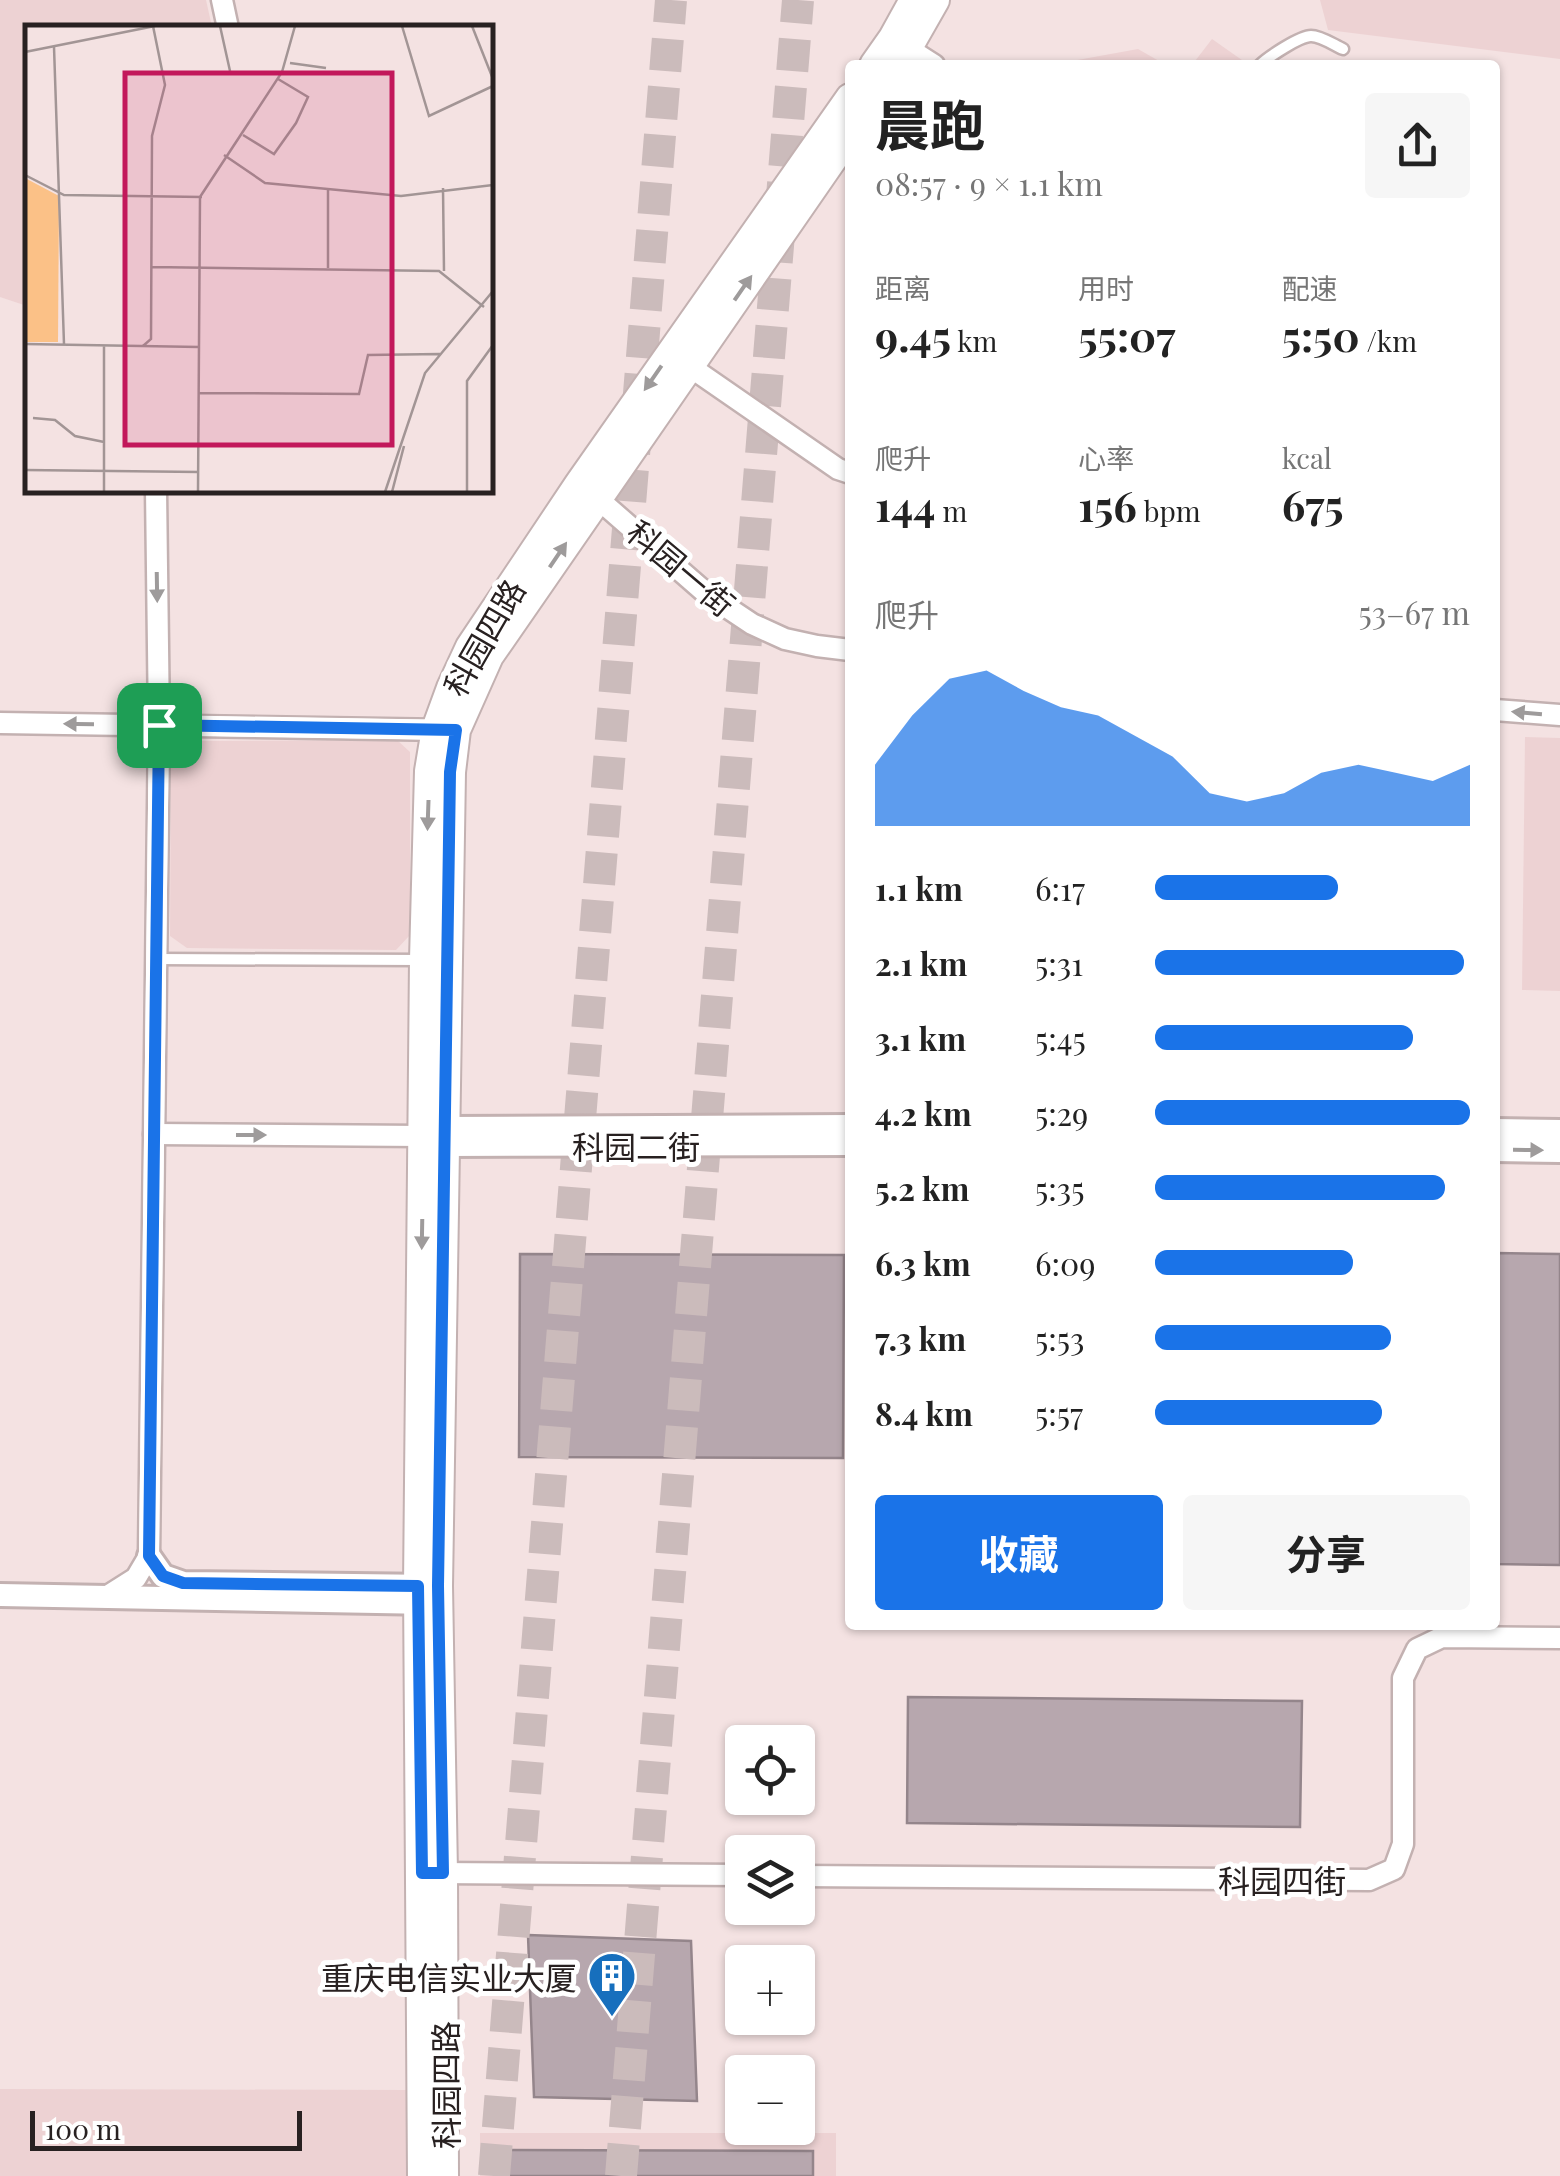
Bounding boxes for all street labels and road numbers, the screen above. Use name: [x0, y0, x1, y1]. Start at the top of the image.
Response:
street label: 科园一街: [619, 509, 745, 625]
street label: 科园四路: [432, 571, 534, 703]
street label: 科园二街: [572, 1124, 700, 1167]
street label: 科园四街: [1218, 1858, 1346, 1901]
street label: 科园四路: [423, 2021, 466, 2149]

